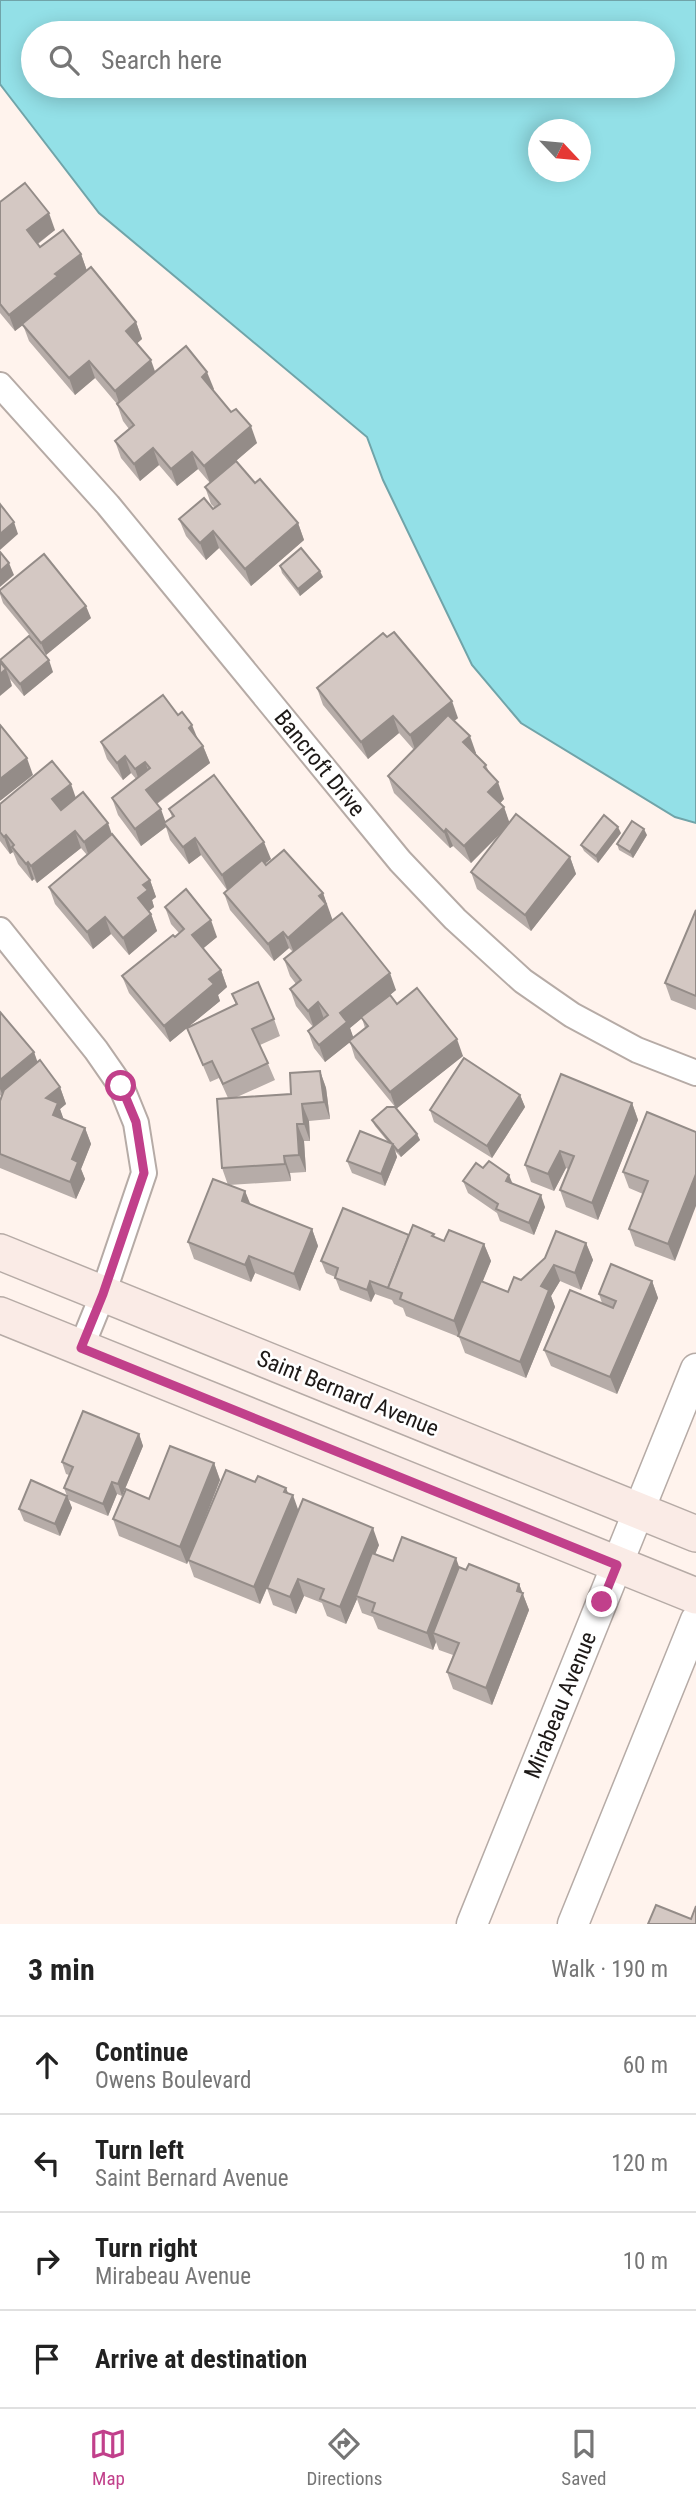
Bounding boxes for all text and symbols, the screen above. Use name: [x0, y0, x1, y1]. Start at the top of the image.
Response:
search box: [21, 21, 675, 98]
icon: search: [45, 41, 83, 79]
text: Search here: [101, 45, 222, 75]
north arrow: [528, 119, 591, 182]
street label: Bancroft Drive: [269, 705, 371, 822]
route start: [105, 1070, 136, 1101]
street label: Saint Bernard Avenue: [253, 1345, 443, 1442]
route end: [586, 1586, 617, 1617]
street label: Mirabeau Avenue: [519, 1628, 602, 1783]
text: 3 min: [28, 1952, 95, 1987]
text: Walk · 190 m: [551, 1956, 668, 1983]
text: Continue: [95, 2037, 188, 2067]
icon: ahead: [28, 2046, 66, 2084]
text: 60 m: [623, 2052, 668, 2079]
text: Owens Boulevard: [95, 2067, 252, 2094]
text: Turn left: [95, 2135, 184, 2165]
icon: left: [28, 2144, 66, 2182]
text: 120 m: [611, 2150, 668, 2177]
text: Saint Bernard Avenue: [95, 2165, 289, 2192]
text: Turn right: [95, 2233, 197, 2263]
icon: right: [28, 2242, 66, 2280]
text: 10 m: [623, 2248, 668, 2275]
text: Mirabeau Avenue: [95, 2263, 251, 2290]
icon: arrive: [28, 2340, 66, 2378]
text: Arrive at destination: [95, 2344, 307, 2374]
tab: Map: [89, 2425, 127, 2490]
tab: Directions: [306, 2425, 382, 2490]
tab: Saved: [561, 2425, 607, 2490]

